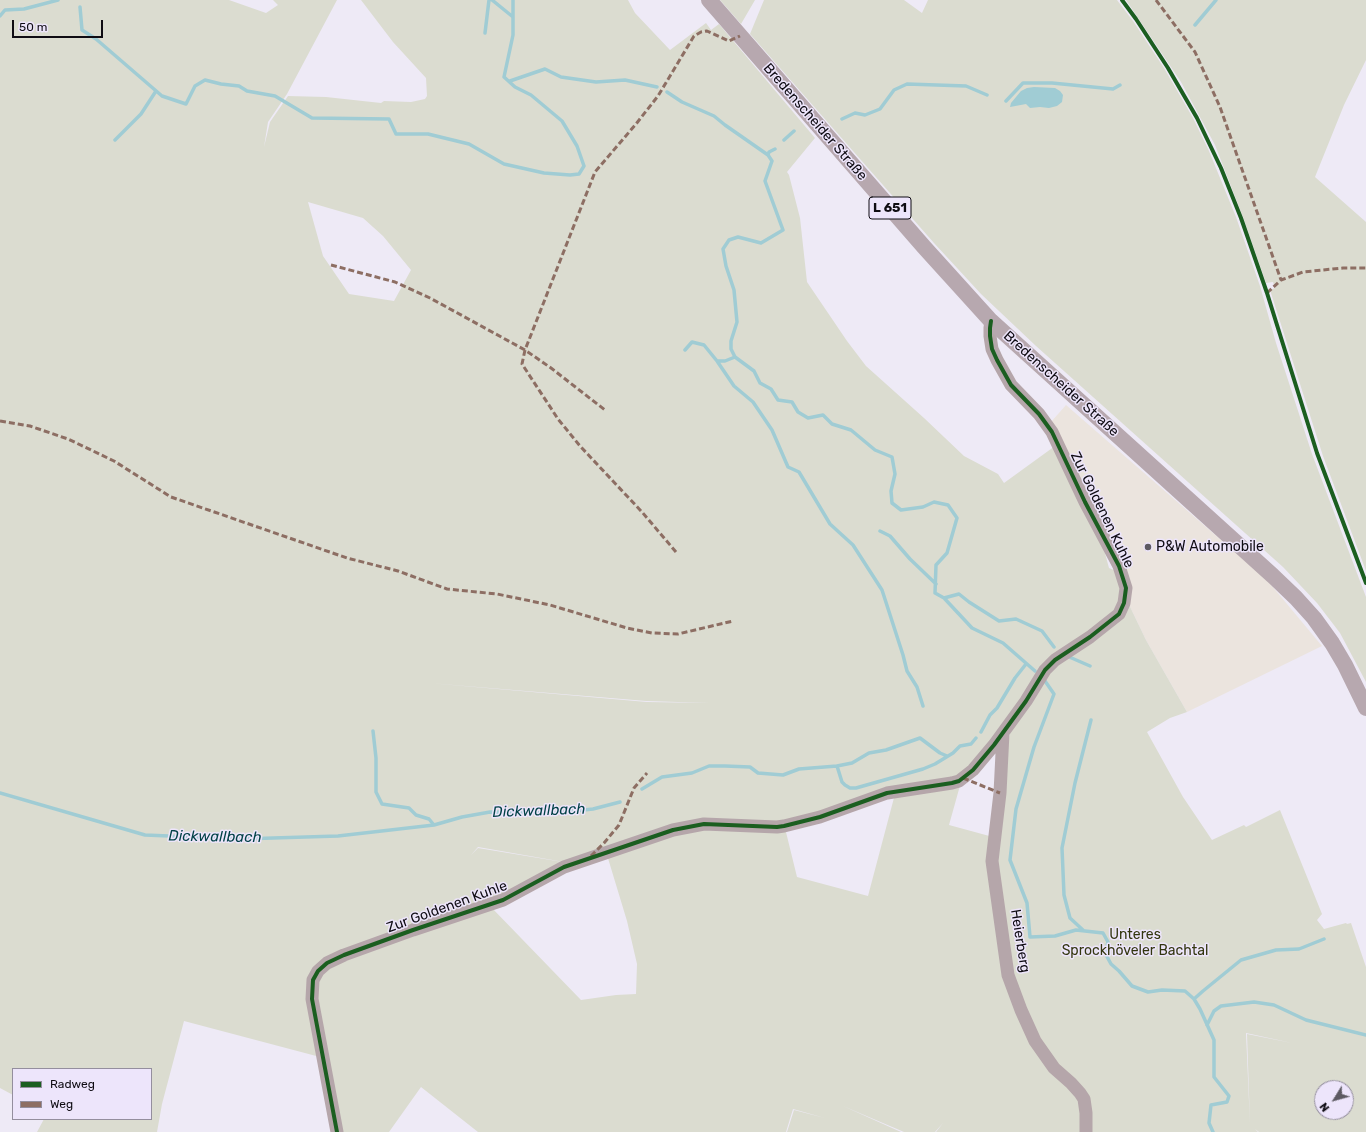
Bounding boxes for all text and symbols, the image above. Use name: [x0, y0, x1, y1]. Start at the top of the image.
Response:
scale bar: [14, 12, 105, 38]
text: 50 m: [19, 20, 47, 34]
street label: Bredenscheider Straße: [760, 60, 870, 184]
road number: L 651: [869, 197, 911, 219]
street label: Bredenscheider Straße: [1000, 328, 1122, 440]
street label: Zur Goldenen Kuhle: [1067, 449, 1137, 571]
place label: P&W Automobile: [1156, 539, 1264, 555]
marker: P&W Automobile: [1143, 542, 1153, 552]
water label: Dickwallbach: [492, 800, 586, 822]
water label: Dickwallbach: [168, 827, 262, 847]
street label: Zur Goldenen Kuhle: [384, 877, 510, 937]
street label: Heierberg: [1007, 908, 1033, 974]
park label: Unteres Sprockhöveler Bachtal: [1062, 927, 1208, 960]
legend: [12, 1068, 152, 1120]
text: Radweg: [50, 1077, 95, 1091]
north arrow: [1314, 1080, 1354, 1120]
text: Weg: [50, 1097, 73, 1111]
text: N: [1317, 1100, 1332, 1114]

